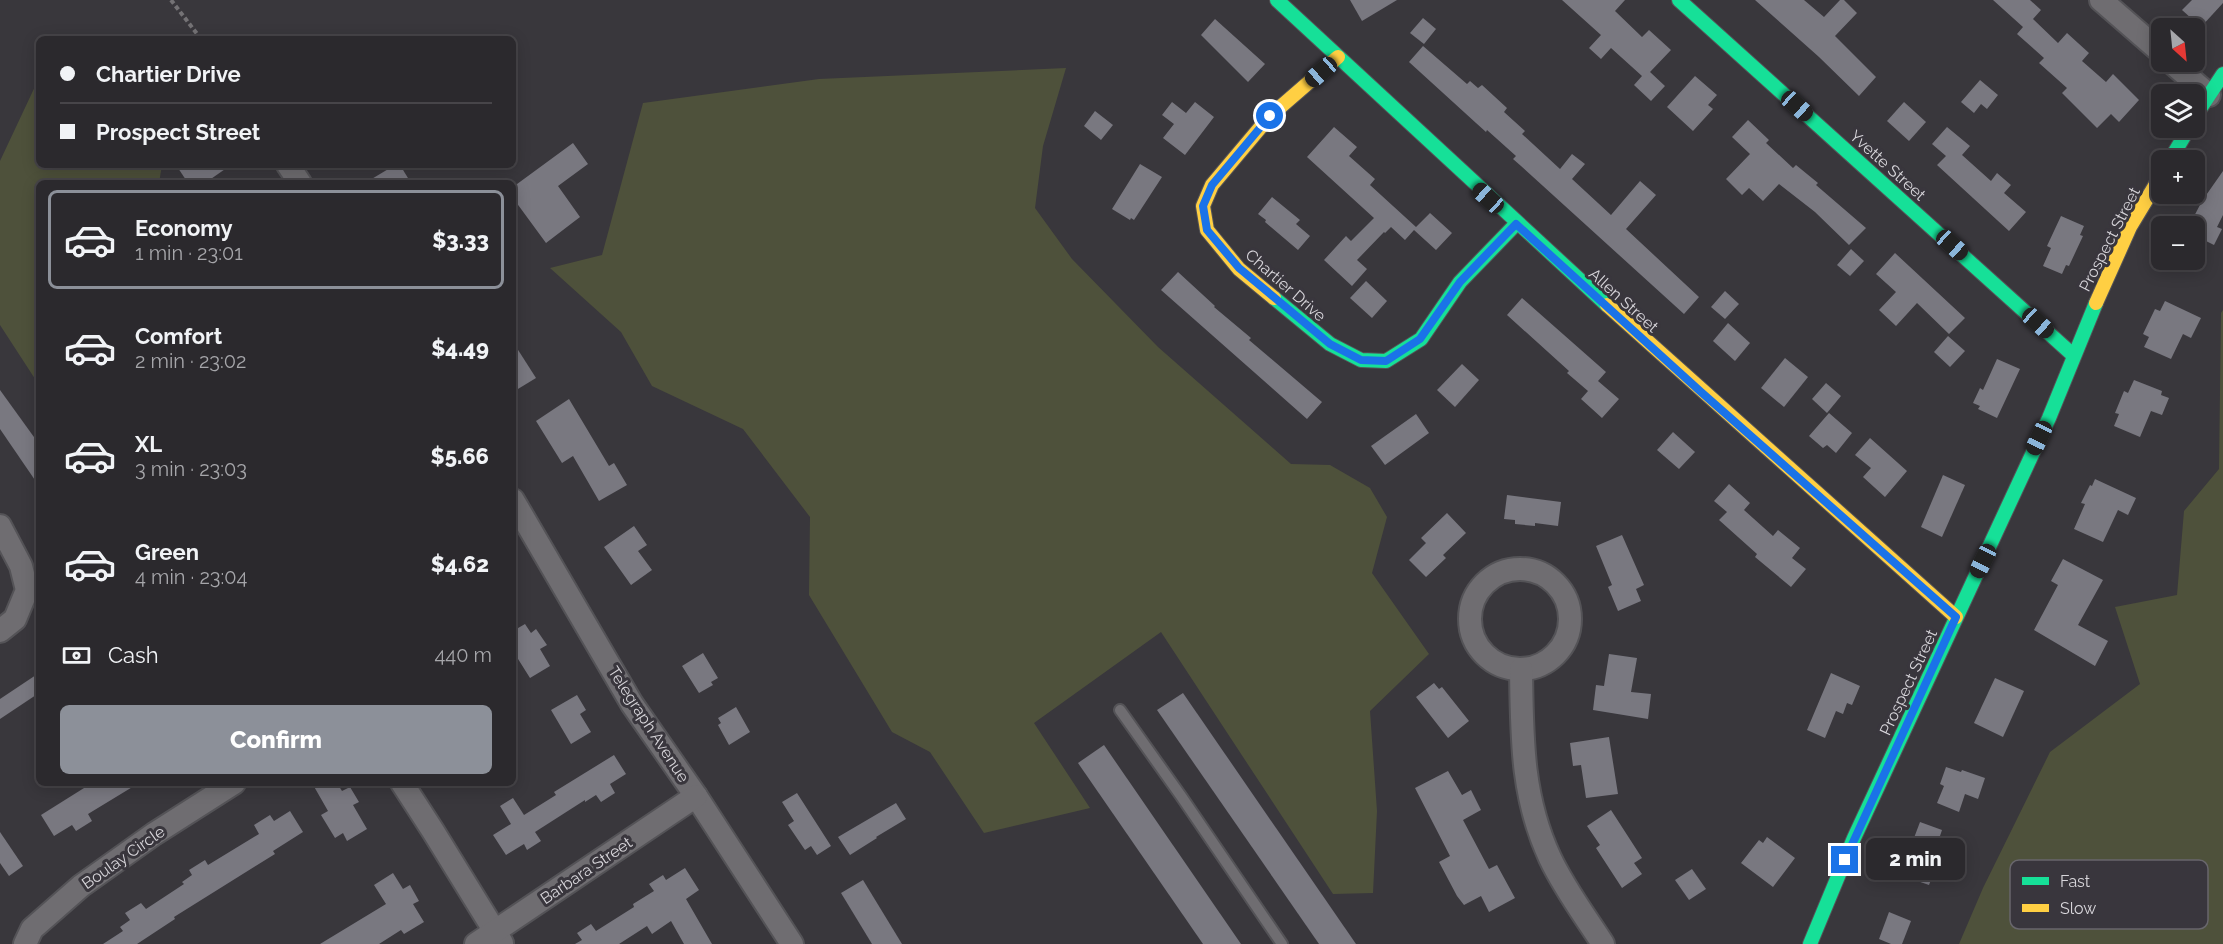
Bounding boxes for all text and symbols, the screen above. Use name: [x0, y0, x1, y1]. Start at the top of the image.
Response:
north arrow: [2151, 18, 2205, 72]
map controls: [2151, 18, 2205, 270]
car: [1302, 53, 1340, 91]
text: Chartier Drive: [96, 61, 241, 87]
button: layers: [2151, 84, 2205, 138]
car: [1778, 87, 1816, 125]
route start: [1256, 102, 1283, 129]
text: Prospect Street: [96, 119, 260, 145]
street label: Yvette Street: [1846, 126, 1930, 205]
button: +: [2151, 150, 2205, 204]
car: [1469, 179, 1507, 217]
street label: Prospect Street: [2075, 183, 2144, 295]
icon: car: [63, 213, 117, 267]
text: Economy: [135, 215, 233, 241]
button: −: [2151, 216, 2205, 270]
car: [1933, 226, 1971, 264]
text: $3.33: [432, 227, 489, 253]
text: 1 min · 23:01: [135, 241, 243, 265]
street label: Chartier Drive: [1242, 245, 1330, 325]
street label: Allen Street: [1585, 264, 1663, 337]
car: [2019, 304, 2057, 342]
icon: car: [63, 321, 117, 375]
text: Comfort: [135, 323, 222, 349]
text: $4.49: [431, 335, 489, 361]
text: 2 min · 23:02: [135, 349, 246, 373]
car: [2023, 418, 2055, 458]
icon: car: [63, 429, 117, 483]
text: XL: [135, 431, 162, 457]
text: $5.66: [431, 443, 489, 469]
text: 3 min · 23:03: [135, 457, 247, 481]
icon: car: [63, 537, 117, 591]
text: Green: [135, 539, 199, 565]
car: [1967, 541, 1999, 581]
text: $4.62: [431, 551, 489, 577]
text: 4 min · 23:04: [135, 565, 247, 589]
street label: Prospect Street: [1876, 626, 1942, 738]
icon: cash: [60, 639, 93, 672]
text: Cash: [108, 642, 159, 668]
text: 440 m: [434, 643, 492, 667]
street label: Telegraph Avenue: [604, 663, 693, 786]
button: Confirm: [60, 705, 492, 774]
street label: Boulay Circle: [78, 822, 169, 893]
street label: Barbara Street: [537, 832, 636, 908]
callout: 2 min: [1866, 839, 1965, 881]
route end: [1831, 846, 1858, 873]
text: 2 min: [1889, 847, 1942, 871]
legend: [2010, 860, 2208, 929]
text: Fast: [2060, 872, 2091, 891]
text: Slow: [2060, 899, 2096, 918]

